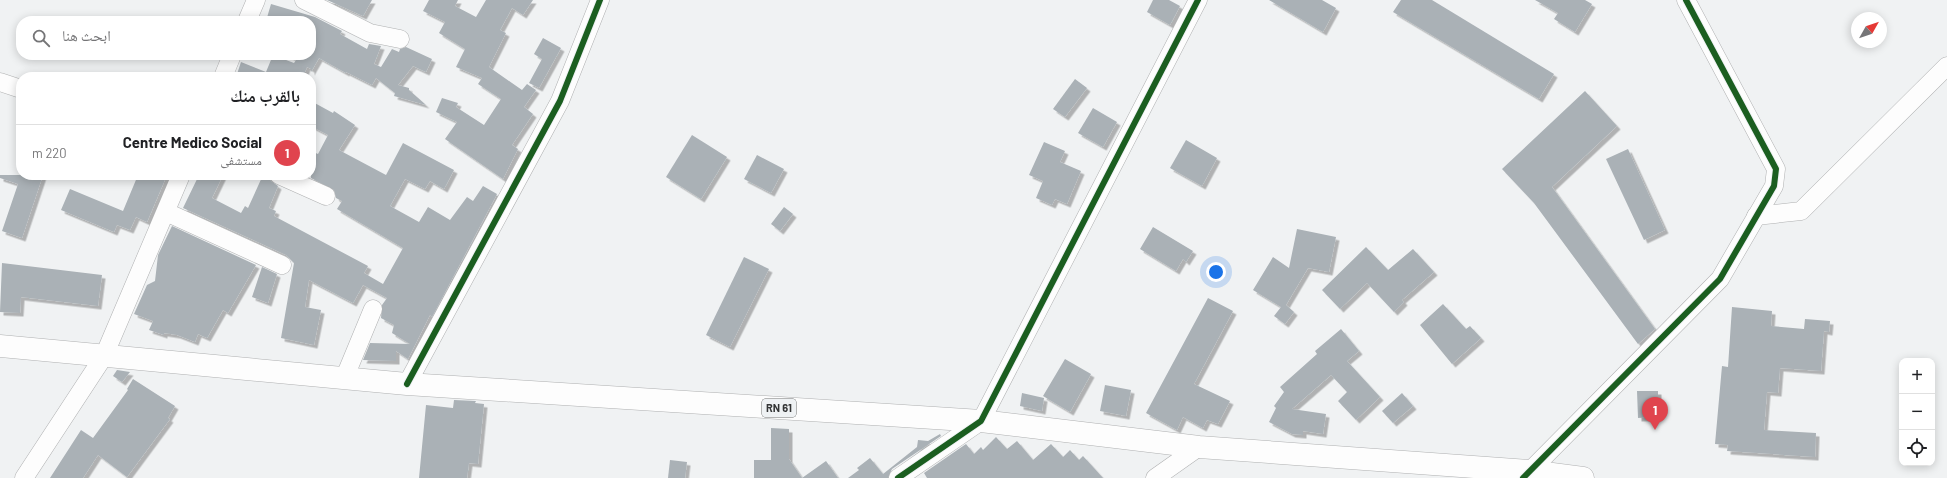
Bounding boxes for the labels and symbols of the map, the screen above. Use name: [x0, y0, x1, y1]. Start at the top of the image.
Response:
north arrow: [1851, 12, 1887, 48]
your location: [1206, 262, 1226, 282]
pin: 1: [1642, 397, 1668, 430]
road number: RN 61: [762, 399, 796, 417]

